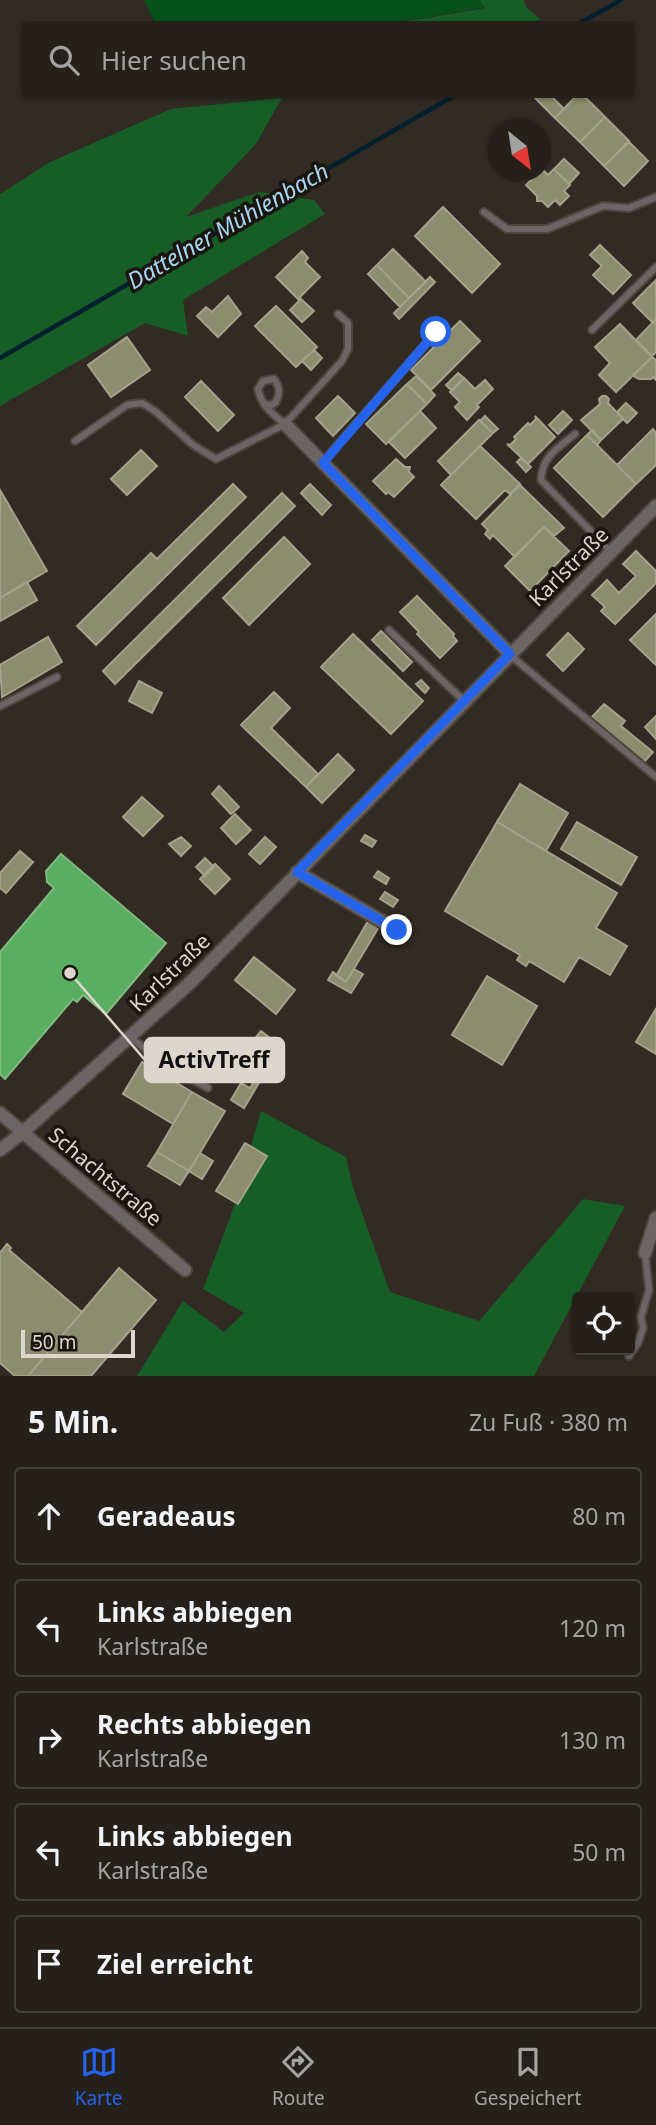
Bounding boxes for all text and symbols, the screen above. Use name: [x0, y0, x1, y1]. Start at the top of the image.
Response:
search box: [21, 21, 635, 98]
icon: search: [45, 41, 83, 79]
text: Hier suchen: [101, 42, 247, 78]
north arrow: [488, 119, 551, 182]
water label: Dattelner Mühlenbach: [121, 154, 334, 296]
route start: [420, 316, 451, 347]
street label: Karlstraße: [522, 520, 614, 612]
route end: [381, 914, 412, 945]
street label: Karlstraße: [123, 927, 216, 1018]
callout: ActivTreff: [145, 1038, 284, 1082]
text: ActivTreff: [158, 1043, 271, 1075]
street label: Schachtstraße: [43, 1121, 168, 1232]
map controls: [572, 1292, 635, 1355]
button: locate: [572, 1292, 635, 1355]
scale bar: [21, 1327, 135, 1359]
text: 50 m: [32, 1329, 76, 1355]
text: 5 Min.: [28, 1401, 118, 1442]
text: Zu Fuß · 380 m: [469, 1406, 628, 1438]
icon: ahead: [30, 1497, 68, 1535]
text: Geradeaus: [97, 1498, 236, 1534]
text: 80 m: [572, 1500, 626, 1532]
text: Links abbiegen: [97, 1594, 293, 1630]
icon: left: [30, 1609, 68, 1647]
text: 120 m: [559, 1612, 626, 1644]
text: Karlstraße: [97, 1630, 208, 1662]
text: Rechts abbiegen: [97, 1706, 312, 1742]
icon: right: [30, 1721, 68, 1759]
text: 130 m: [559, 1724, 626, 1756]
text: Karlstraße: [97, 1742, 208, 1774]
text: Links abbiegen: [97, 1818, 293, 1854]
icon: left: [30, 1833, 68, 1871]
text: 50 m: [572, 1836, 626, 1868]
text: Karlstraße: [97, 1854, 208, 1886]
icon: arrive: [30, 1945, 68, 1983]
text: Ziel erreicht: [97, 1946, 253, 1982]
tab: Karte: [75, 2043, 123, 2111]
tab: Route: [272, 2043, 325, 2111]
tab: Gespeichert: [474, 2043, 581, 2111]

